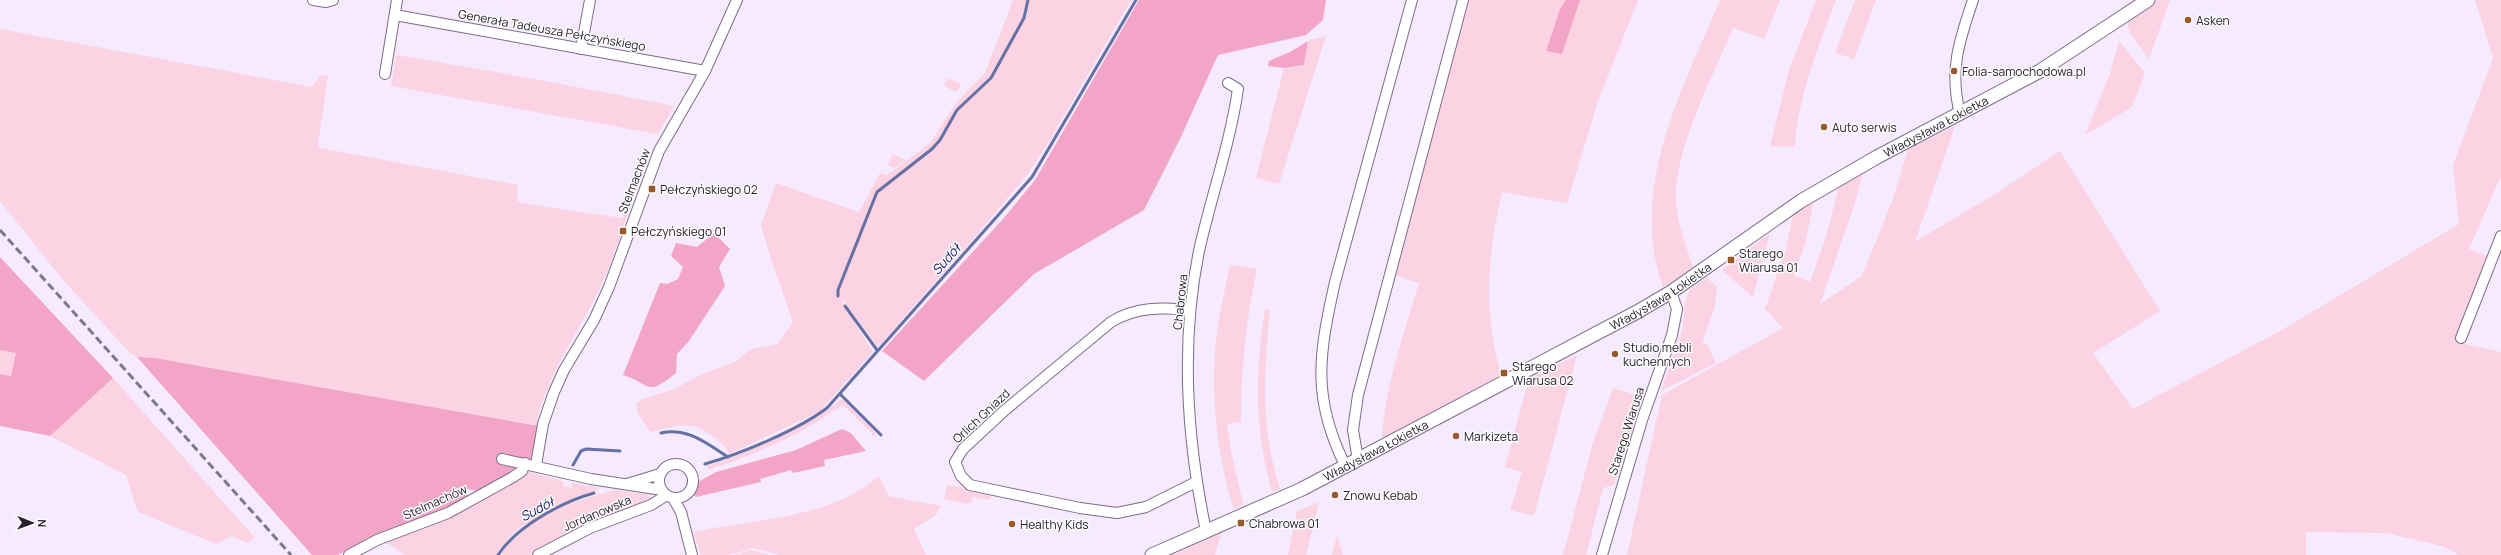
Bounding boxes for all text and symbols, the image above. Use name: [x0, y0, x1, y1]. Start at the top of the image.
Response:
street label: Generała Tadeusza Pełczyńskiego: [457, 5, 647, 55]
place label: Asken: [2196, 12, 2230, 29]
marker: Asken: [2183, 15, 2193, 25]
place label: Folia-samochodowa.pl: [1962, 63, 2086, 80]
marker: Folia-samochodowa.pl: [1949, 66, 1959, 76]
street label: Władysława Łokietka: [1880, 91, 1991, 161]
place label: Auto serwis: [1832, 119, 1897, 136]
marker: Auto serwis: [1819, 122, 1829, 132]
street label: Stelmachów: [614, 146, 654, 216]
place label: Pełczyńskiego 02: [660, 181, 758, 198]
marker: Pełczyńskiego 02: [647, 184, 657, 194]
place label: Pełczyńskiego 01: [631, 223, 726, 240]
marker: Pełczyńskiego 01: [618, 226, 628, 236]
water label: Sudół: [927, 239, 965, 278]
place label: Starego Wiarusa 01: [1739, 245, 1798, 276]
marker: Starego Wiarusa 01: [1726, 255, 1736, 265]
street label: Władysława Łokietka: [1607, 258, 1714, 334]
street label: Chabrowa: [1169, 273, 1191, 331]
place label: Studio mebli kuchennych: [1623, 339, 1692, 370]
marker: Studio mebli kuchennych: [1610, 349, 1620, 359]
place label: Starego Wiarusa 02: [1512, 358, 1574, 389]
marker: Starego Wiarusa 02: [1499, 368, 1509, 378]
street label: Orlich Gniazd: [949, 385, 1013, 447]
street label: Starego Wiarusa: [1604, 385, 1648, 477]
street label: Władysława Łokietka: [1320, 415, 1431, 485]
place label: Markizeta: [1464, 428, 1518, 445]
marker: Markizeta: [1451, 431, 1461, 441]
street label: Stelmachów: [400, 480, 470, 524]
place label: Znowu Kebab: [1343, 487, 1418, 504]
marker: Znowu Kebab: [1330, 490, 1340, 500]
street label: Jordanowska: [560, 491, 634, 535]
water label: Sudół: [517, 492, 558, 525]
north arrow: [12, 503, 52, 543]
place label: Chabrowa 01: [1249, 515, 1319, 532]
place label: Healthy Kids: [1020, 516, 1089, 533]
marker: Chabrowa 01: [1236, 518, 1246, 528]
text: N: [35, 519, 50, 527]
marker: Healthy Kids: [1007, 519, 1017, 529]

